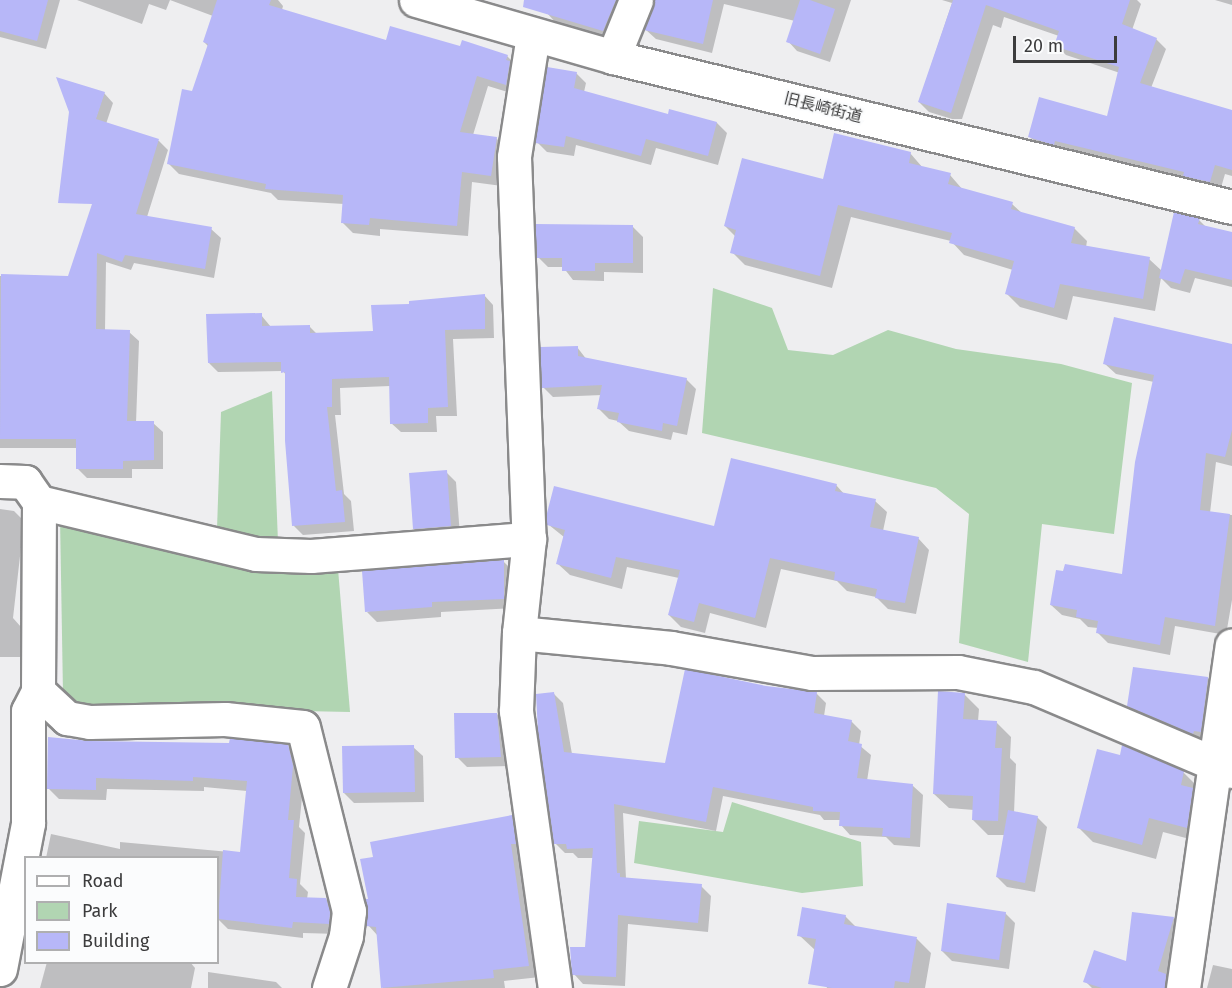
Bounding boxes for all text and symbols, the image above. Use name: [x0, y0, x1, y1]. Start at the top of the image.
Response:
scale bar: [1016, 24, 1120, 62]
text: 20 m: [1024, 35, 1063, 57]
street label: 旧長崎街道: [782, 89, 864, 127]
legend: [24, 856, 219, 964]
text: Road: [82, 870, 124, 892]
text: Park: [82, 900, 117, 922]
text: Building: [82, 930, 149, 952]

